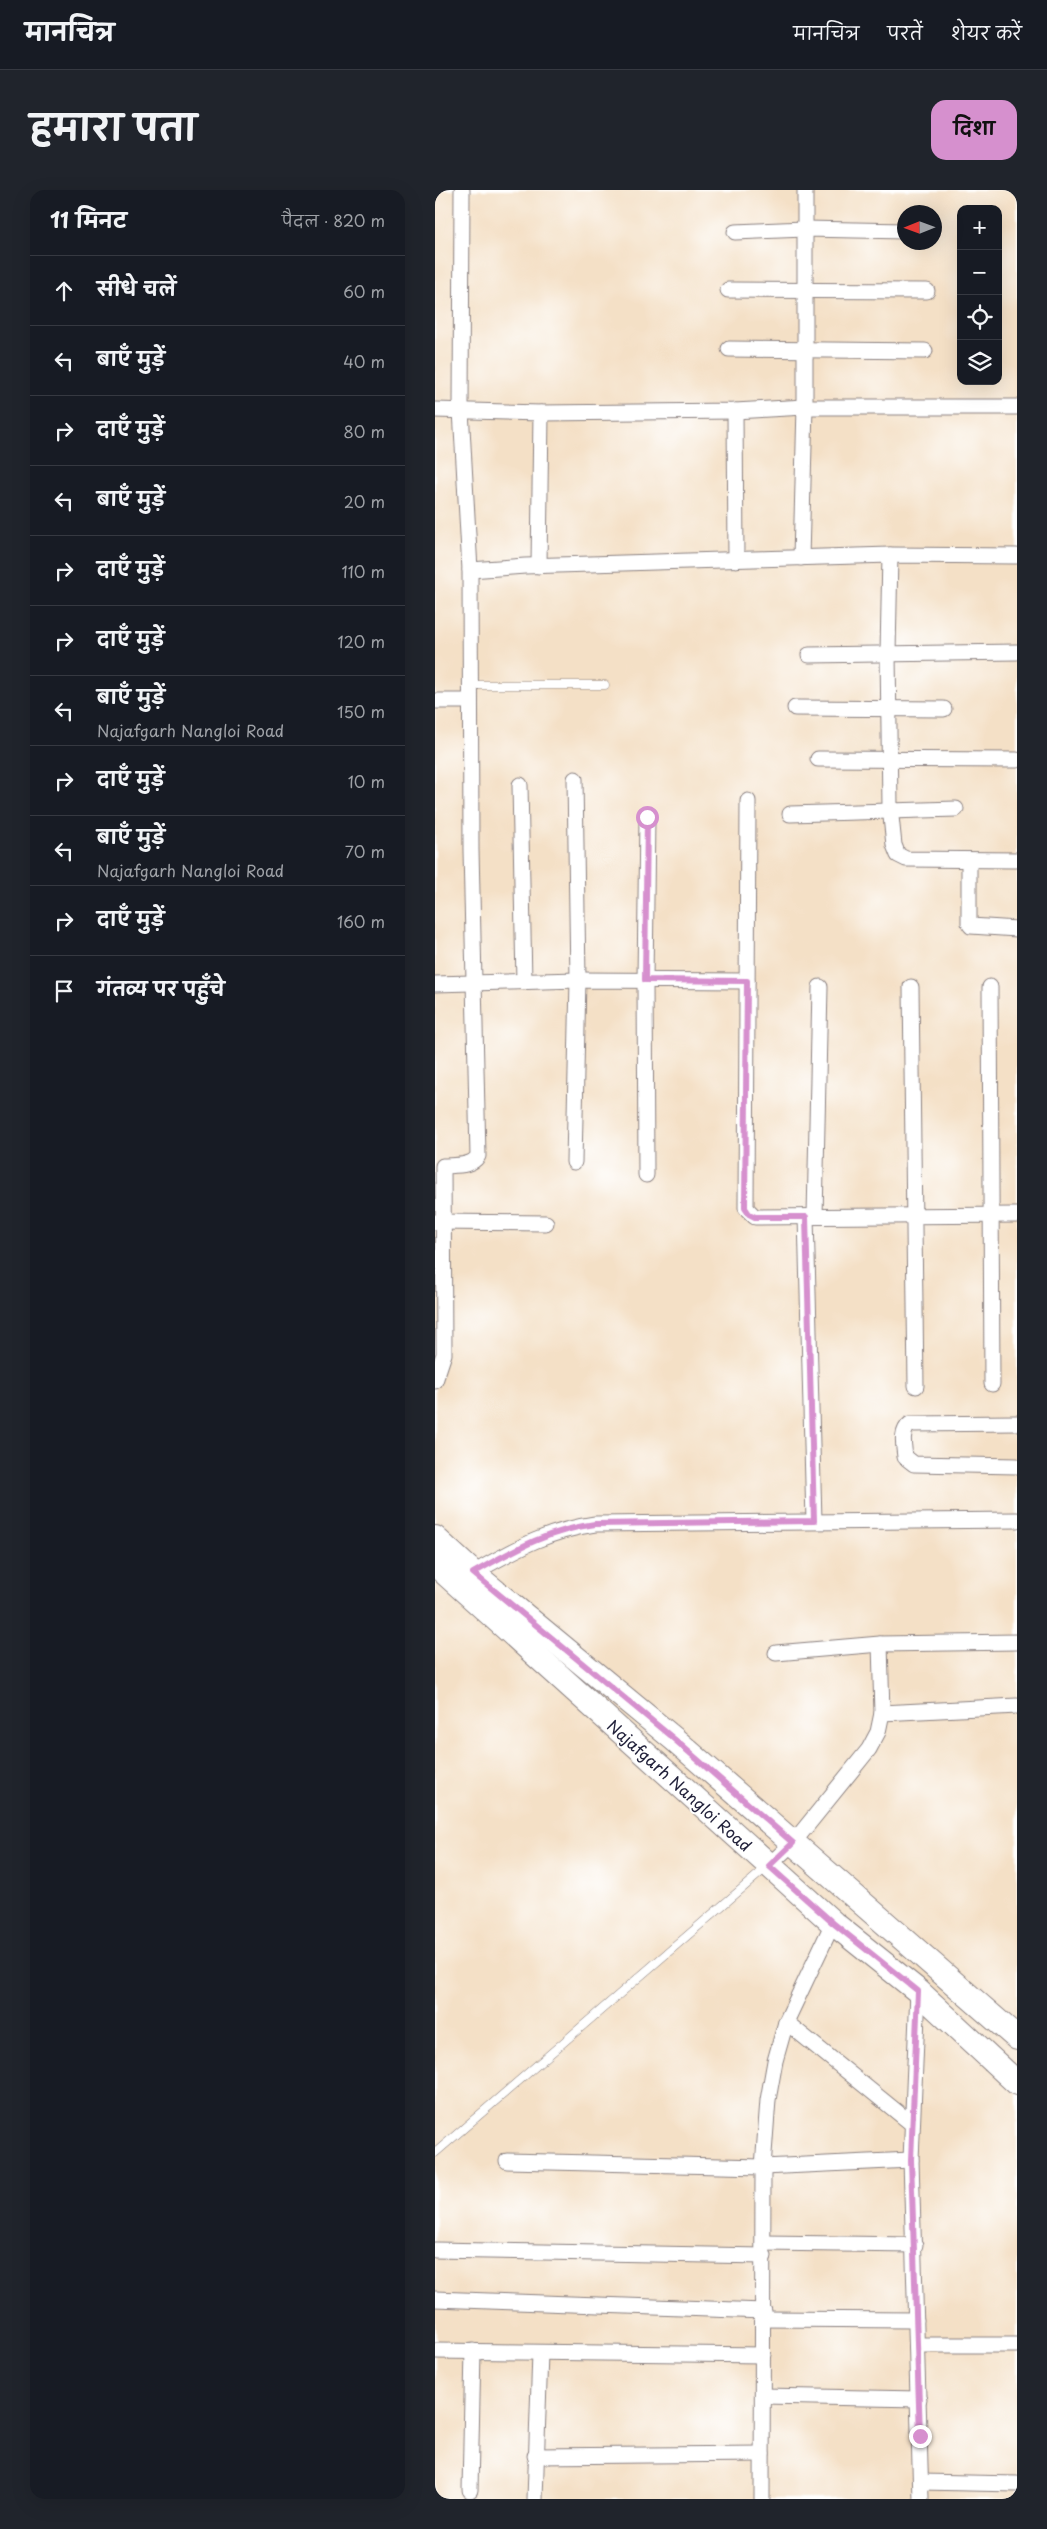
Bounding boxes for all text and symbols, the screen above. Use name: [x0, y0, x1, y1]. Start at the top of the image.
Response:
text: मानचित्र: [25, 13, 114, 49]
text: मानचित्र: [793, 19, 859, 46]
text: परतें: [887, 19, 923, 46]
text: शेयर करें: [951, 19, 1022, 46]
text: हमारा पता: [30, 99, 197, 152]
button: दिशा: [931, 100, 1017, 160]
text: 11 मिनट: [50, 203, 127, 235]
north arrow: [897, 205, 942, 250]
map controls: [957, 205, 1002, 385]
button: +: [957, 205, 1002, 250]
text: पैदल · 820 m: [282, 208, 385, 232]
button: −: [957, 250, 1002, 295]
text: सीधे चलें: [97, 274, 176, 302]
icon: ahead: [50, 277, 78, 305]
text: 60 m: [343, 279, 385, 303]
button: locate: [957, 295, 1002, 340]
button: layers: [957, 340, 1002, 385]
text: बाएँ मुड़ें: [97, 344, 165, 372]
icon: left: [50, 347, 78, 375]
text: 40 m: [343, 349, 385, 373]
text: दाएँ मुड़ें: [97, 414, 164, 442]
icon: right: [50, 417, 78, 445]
text: 80 m: [343, 419, 385, 443]
text: बाएँ मुड़ें: [97, 484, 165, 512]
icon: left: [50, 487, 78, 515]
text: 20 m: [344, 489, 385, 513]
text: दाएँ मुड़ें: [97, 554, 164, 582]
icon: right: [50, 557, 78, 585]
text: 110 m: [342, 559, 385, 583]
text: दाएँ मुड़ें: [97, 624, 164, 652]
icon: right: [50, 627, 78, 655]
text: 120 m: [338, 629, 385, 653]
text: बाएँ मुड़ें: [97, 682, 165, 710]
icon: left: [50, 697, 78, 725]
text: 150 m: [337, 699, 385, 723]
text: Najafgarh Nangloi Road: [97, 718, 284, 742]
text: दाएँ मुड़ें: [97, 764, 164, 792]
icon: right: [50, 767, 78, 795]
text: 10 m: [348, 769, 385, 793]
route start: [636, 806, 659, 829]
text: बाएँ मुड़ें: [97, 822, 165, 850]
icon: left: [50, 837, 78, 865]
text: 70 m: [345, 839, 385, 863]
text: Najafgarh Nangloi Road: [97, 858, 284, 882]
text: दाएँ मुड़ें: [97, 904, 164, 932]
icon: right: [50, 907, 78, 935]
text: 160 m: [337, 909, 385, 933]
text: गंतव्य पर पहुँचे: [97, 974, 225, 1002]
icon: arrive: [50, 977, 78, 1005]
street label: Najafgarh Nangloi Road: [602, 1713, 758, 1857]
route end: [909, 2425, 932, 2448]

